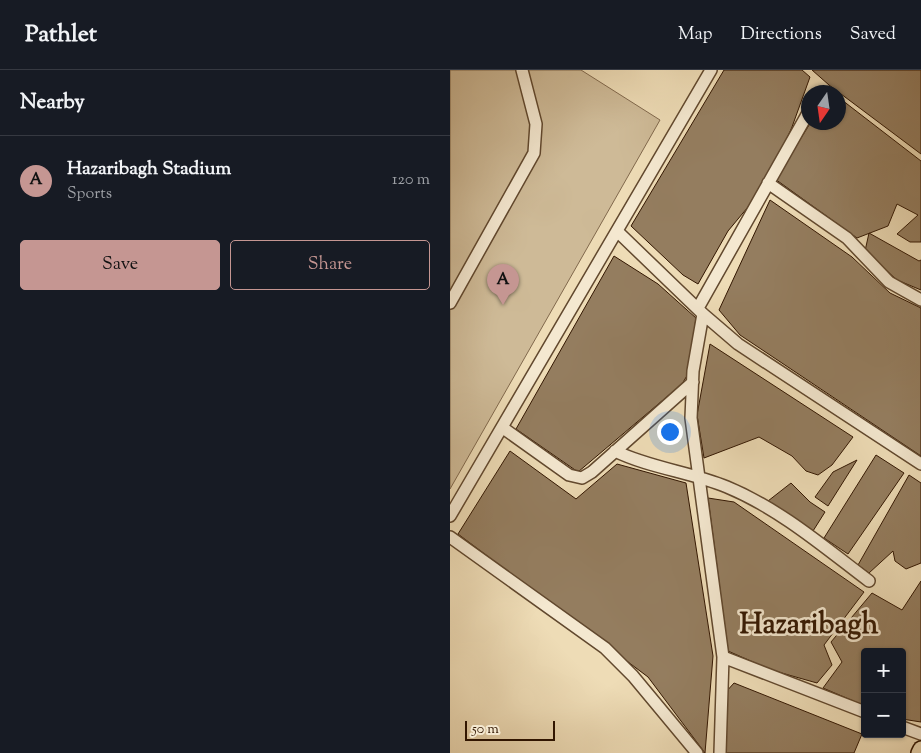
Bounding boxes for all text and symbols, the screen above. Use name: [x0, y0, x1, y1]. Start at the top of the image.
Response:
text: Pathlet: [25, 18, 97, 52]
text: Map: [678, 22, 713, 48]
text: Directions: [741, 22, 822, 48]
text: Saved: [850, 22, 896, 48]
north arrow: [801, 85, 846, 130]
text: Nearby: [20, 88, 85, 118]
text: Hazaribagh Stadium: [67, 156, 231, 183]
text: A: [30, 169, 43, 192]
text: 120 m: [392, 169, 430, 192]
text: Sports: [67, 183, 112, 206]
button: Save: [20, 240, 220, 290]
button: Share: [230, 240, 430, 290]
pin: A: [487, 264, 519, 305]
your location: [657, 419, 683, 445]
district label: Hazaribagh: [739, 605, 879, 647]
map controls: [861, 648, 906, 738]
button: +: [861, 648, 906, 693]
button: −: [861, 693, 906, 738]
scale bar: [465, 718, 555, 741]
text: 50 m: [472, 720, 499, 740]

